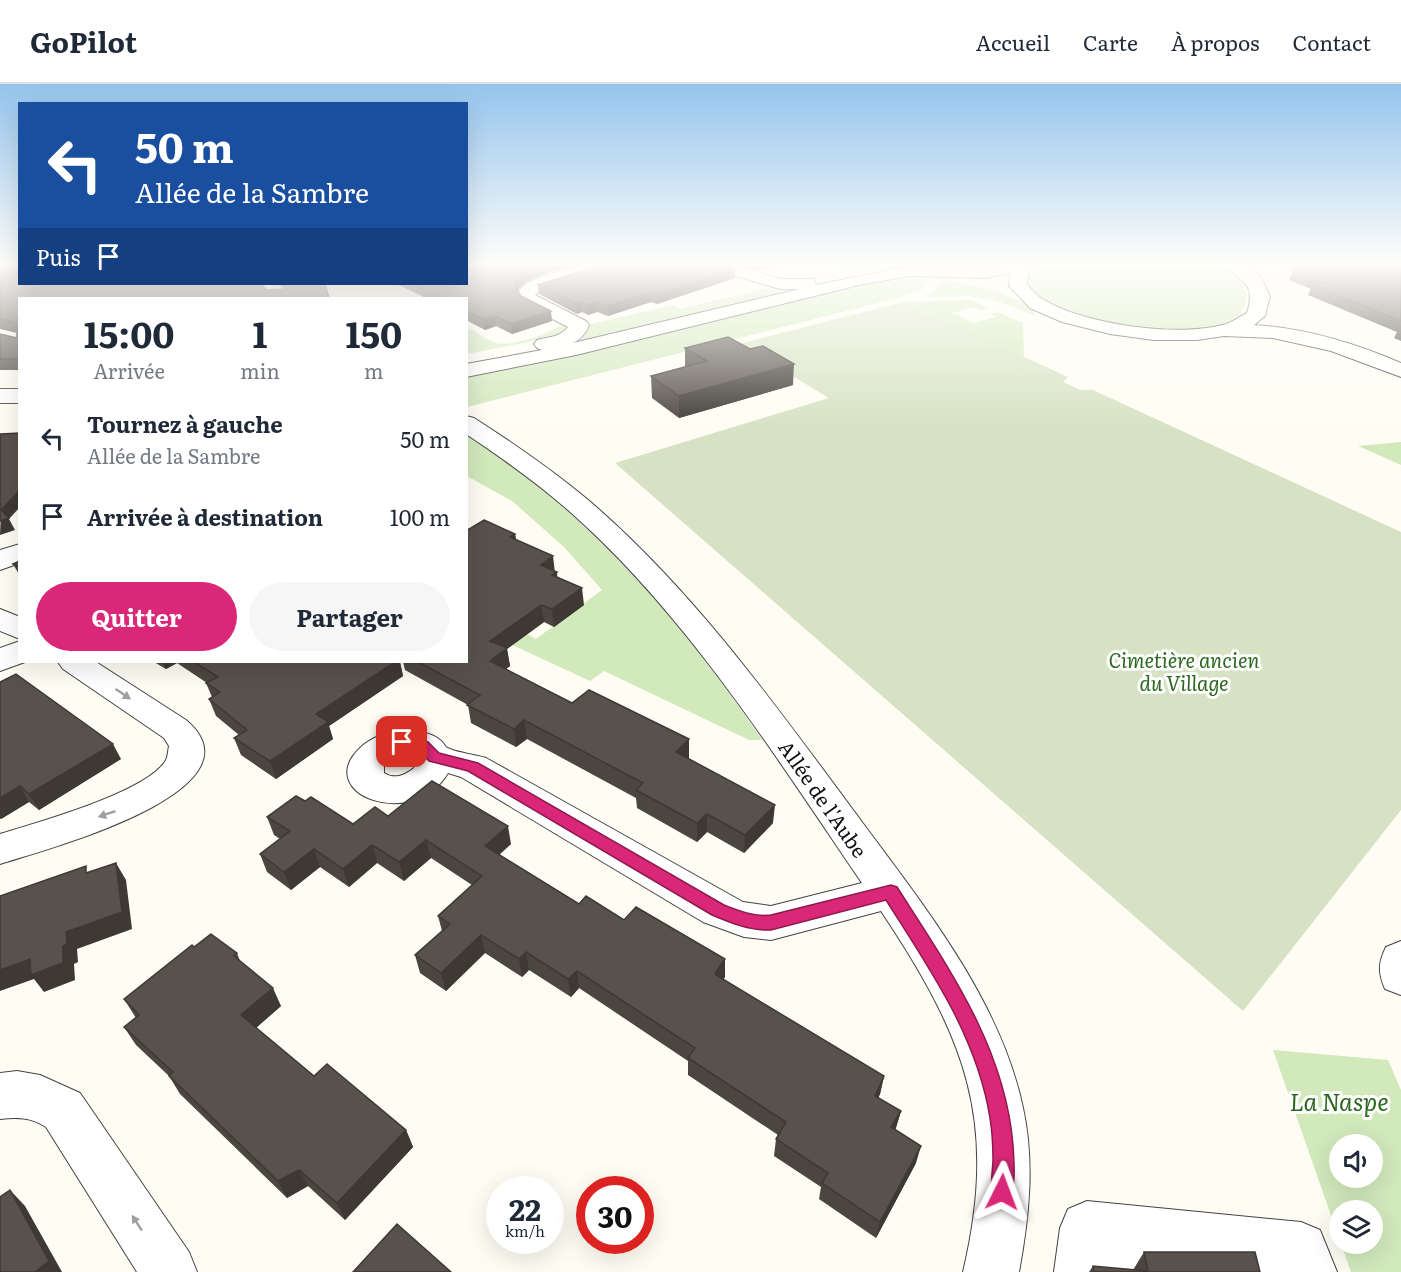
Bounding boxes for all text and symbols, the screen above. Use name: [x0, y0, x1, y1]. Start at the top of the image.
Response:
text: GoPilot: [30, 20, 137, 62]
text: Accueil: [976, 26, 1050, 57]
text: Carte: [1083, 26, 1138, 57]
text: À propos: [1171, 26, 1260, 57]
text: Contact: [1293, 26, 1371, 57]
text: 50 m: [135, 114, 234, 176]
icon: left: [36, 126, 114, 204]
text: Allée de la Sambre: [135, 171, 369, 211]
text: Puis: [36, 240, 80, 273]
icon: arrive: [92, 240, 125, 273]
text: 15:00: [84, 306, 175, 359]
text: 1: [253, 306, 267, 359]
text: 150: [345, 306, 402, 359]
text: Arrivée: [93, 355, 165, 385]
text: min: [240, 355, 280, 385]
text: m: [364, 355, 384, 385]
text: Tournez à gauche: [87, 407, 283, 440]
icon: left: [36, 422, 69, 455]
text: 50 m: [400, 422, 450, 455]
text: Allée de la Sambre: [87, 440, 260, 470]
icon: arrive: [36, 500, 69, 533]
text: Arrivée à destination: [87, 500, 323, 533]
text: 100 m: [390, 500, 450, 533]
button: Quitter: [36, 582, 237, 651]
button: Partager: [249, 582, 450, 651]
park label: Cimetière ancien du Village: [1109, 644, 1259, 697]
one-way arrow: [115, 688, 131, 699]
pin: [376, 716, 427, 767]
icon: arrive: [385, 725, 418, 758]
street label: Allée de l'Aube: [772, 733, 876, 863]
one-way arrow: [98, 809, 116, 819]
park label: La Naspe: [1289, 1083, 1389, 1118]
map controls: [1329, 1134, 1383, 1254]
button: sound: [1329, 1134, 1383, 1188]
position arrow: [970, 1160, 1034, 1224]
speed limit sign: 30: [576, 1176, 654, 1254]
text: 22: [509, 1186, 541, 1230]
button: layers: [1329, 1200, 1383, 1254]
one-way arrow: [131, 1215, 142, 1231]
text: km/h: [505, 1219, 545, 1242]

